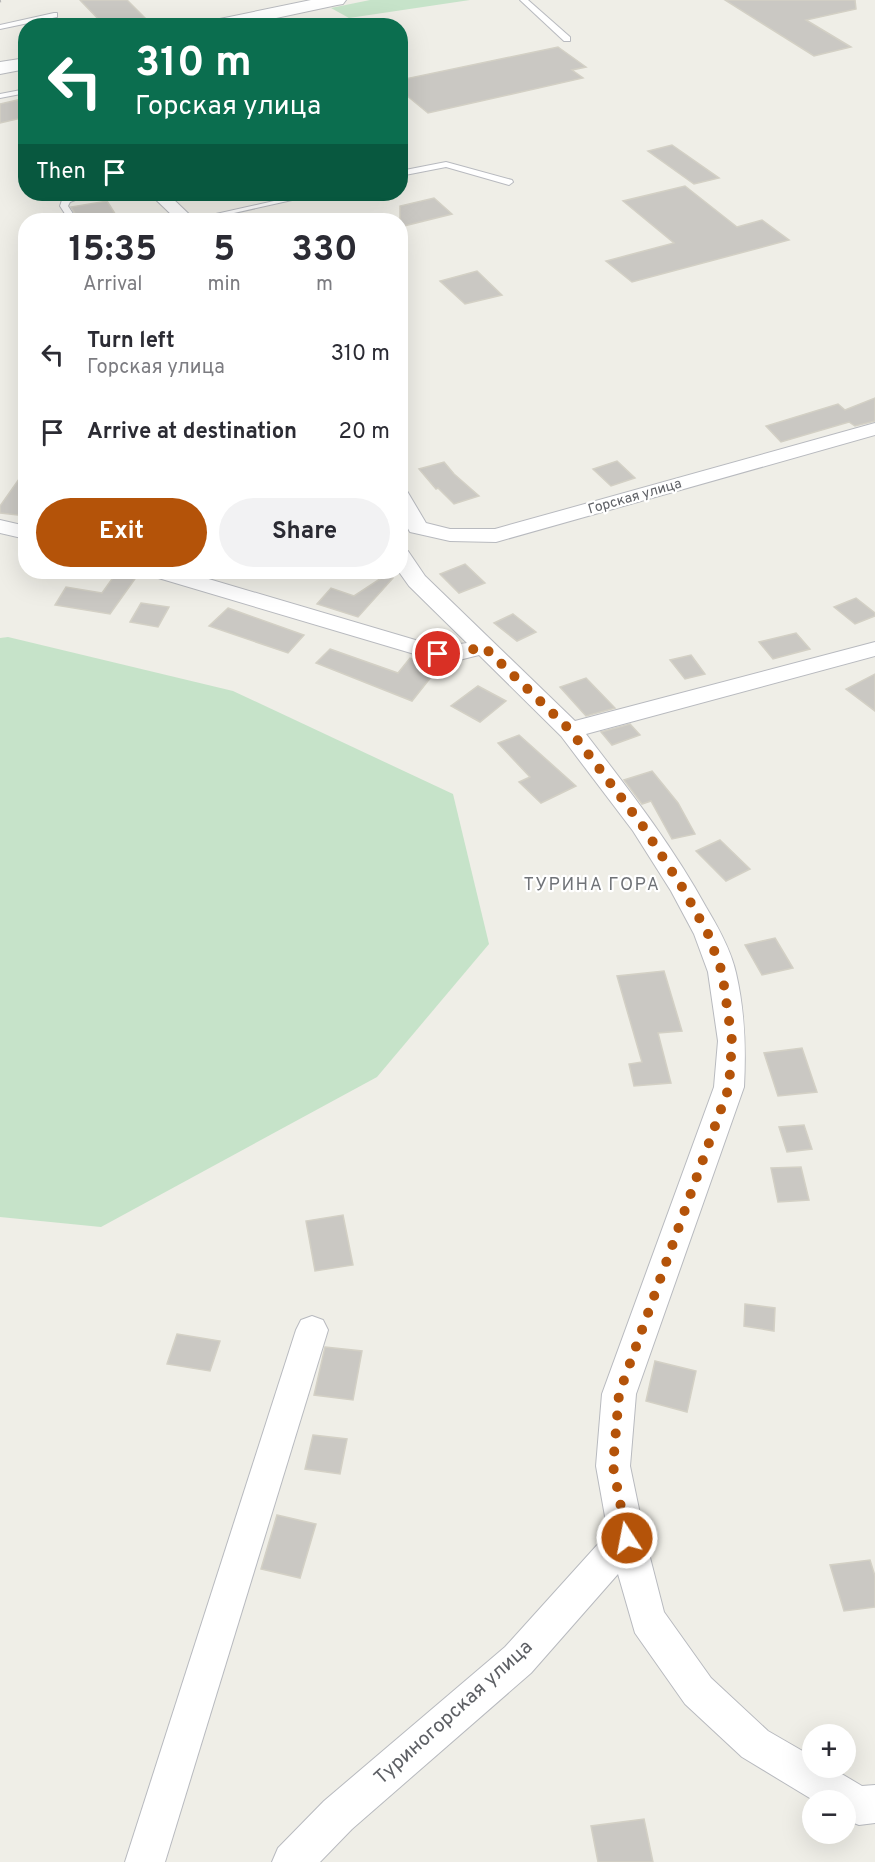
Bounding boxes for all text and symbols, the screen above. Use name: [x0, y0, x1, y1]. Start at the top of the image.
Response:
text: 310 m: [135, 38, 252, 91]
icon: left: [36, 42, 114, 120]
text: Горская улица: [135, 90, 321, 124]
icon: arrive: [98, 156, 131, 189]
text: Then: [36, 159, 86, 186]
text: 15:35: [68, 228, 157, 274]
text: 5: [213, 228, 235, 274]
text: 330: [291, 228, 358, 274]
text: Arrival: [83, 272, 143, 298]
text: min: [208, 272, 241, 298]
text: m: [316, 272, 333, 298]
text: Turn left: [87, 328, 175, 355]
icon: left: [36, 338, 69, 371]
text: 310 m: [331, 341, 390, 368]
text: Горская улица: [87, 355, 225, 381]
icon: arrive: [36, 416, 69, 449]
text: Arrive at destination: [87, 419, 297, 446]
text: 20 m: [339, 419, 390, 446]
street label: Горская улица: [586, 476, 684, 518]
button: Exit: [36, 498, 207, 567]
button: Share: [219, 498, 390, 567]
pin: [412, 628, 463, 679]
icon: arrive: [421, 637, 454, 670]
district label: ТУРИНА ГОРА: [523, 874, 661, 897]
position arrow: [595, 1506, 659, 1570]
street label: Туриногорская улица: [369, 1635, 539, 1791]
map controls: [802, 1724, 856, 1844]
button: +: [802, 1724, 856, 1778]
button: −: [802, 1790, 856, 1844]

